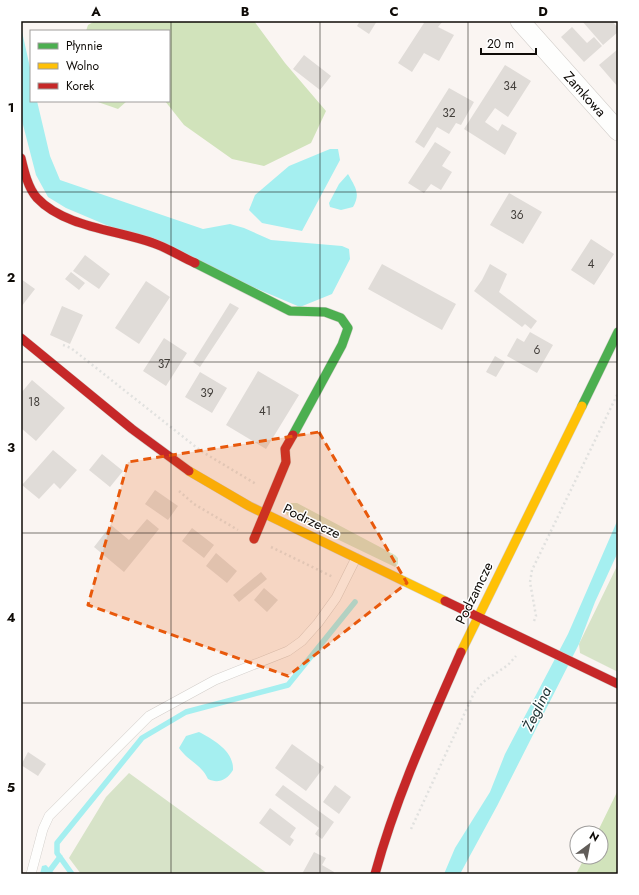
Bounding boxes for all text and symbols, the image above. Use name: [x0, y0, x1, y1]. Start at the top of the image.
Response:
text: A: [90, 2, 101, 21]
text: B: [241, 2, 250, 21]
text: C: [389, 2, 399, 21]
text: D: [538, 2, 548, 21]
legend: [30, 30, 170, 102]
scale bar: [481, 30, 536, 56]
text: 20 m: [487, 35, 514, 53]
text: Płynnie: [66, 37, 103, 55]
text: Wolno: [66, 57, 100, 75]
street label: Zamkowa: [559, 67, 611, 121]
text: Korek: [66, 77, 95, 95]
house number: 34: [503, 77, 517, 95]
text: 1: [8, 98, 14, 117]
house number: 32: [442, 104, 456, 122]
house number: 36: [510, 206, 524, 224]
house number: 4: [588, 255, 595, 273]
text: 2: [7, 268, 15, 287]
house number: 6: [534, 341, 541, 359]
house number: 37: [158, 355, 171, 373]
house number: 39: [200, 384, 214, 402]
house number: 18: [28, 393, 40, 411]
house number: 41: [259, 402, 271, 420]
text: 3: [7, 438, 15, 457]
street label: Podrzecze: [280, 498, 344, 544]
street label: Podzamcze: [450, 558, 498, 628]
text: 4: [6, 608, 16, 627]
water label: Żeglina: [516, 683, 557, 736]
text: 5: [7, 778, 15, 797]
north arrow: [569, 825, 609, 865]
text: N: [586, 827, 602, 846]

